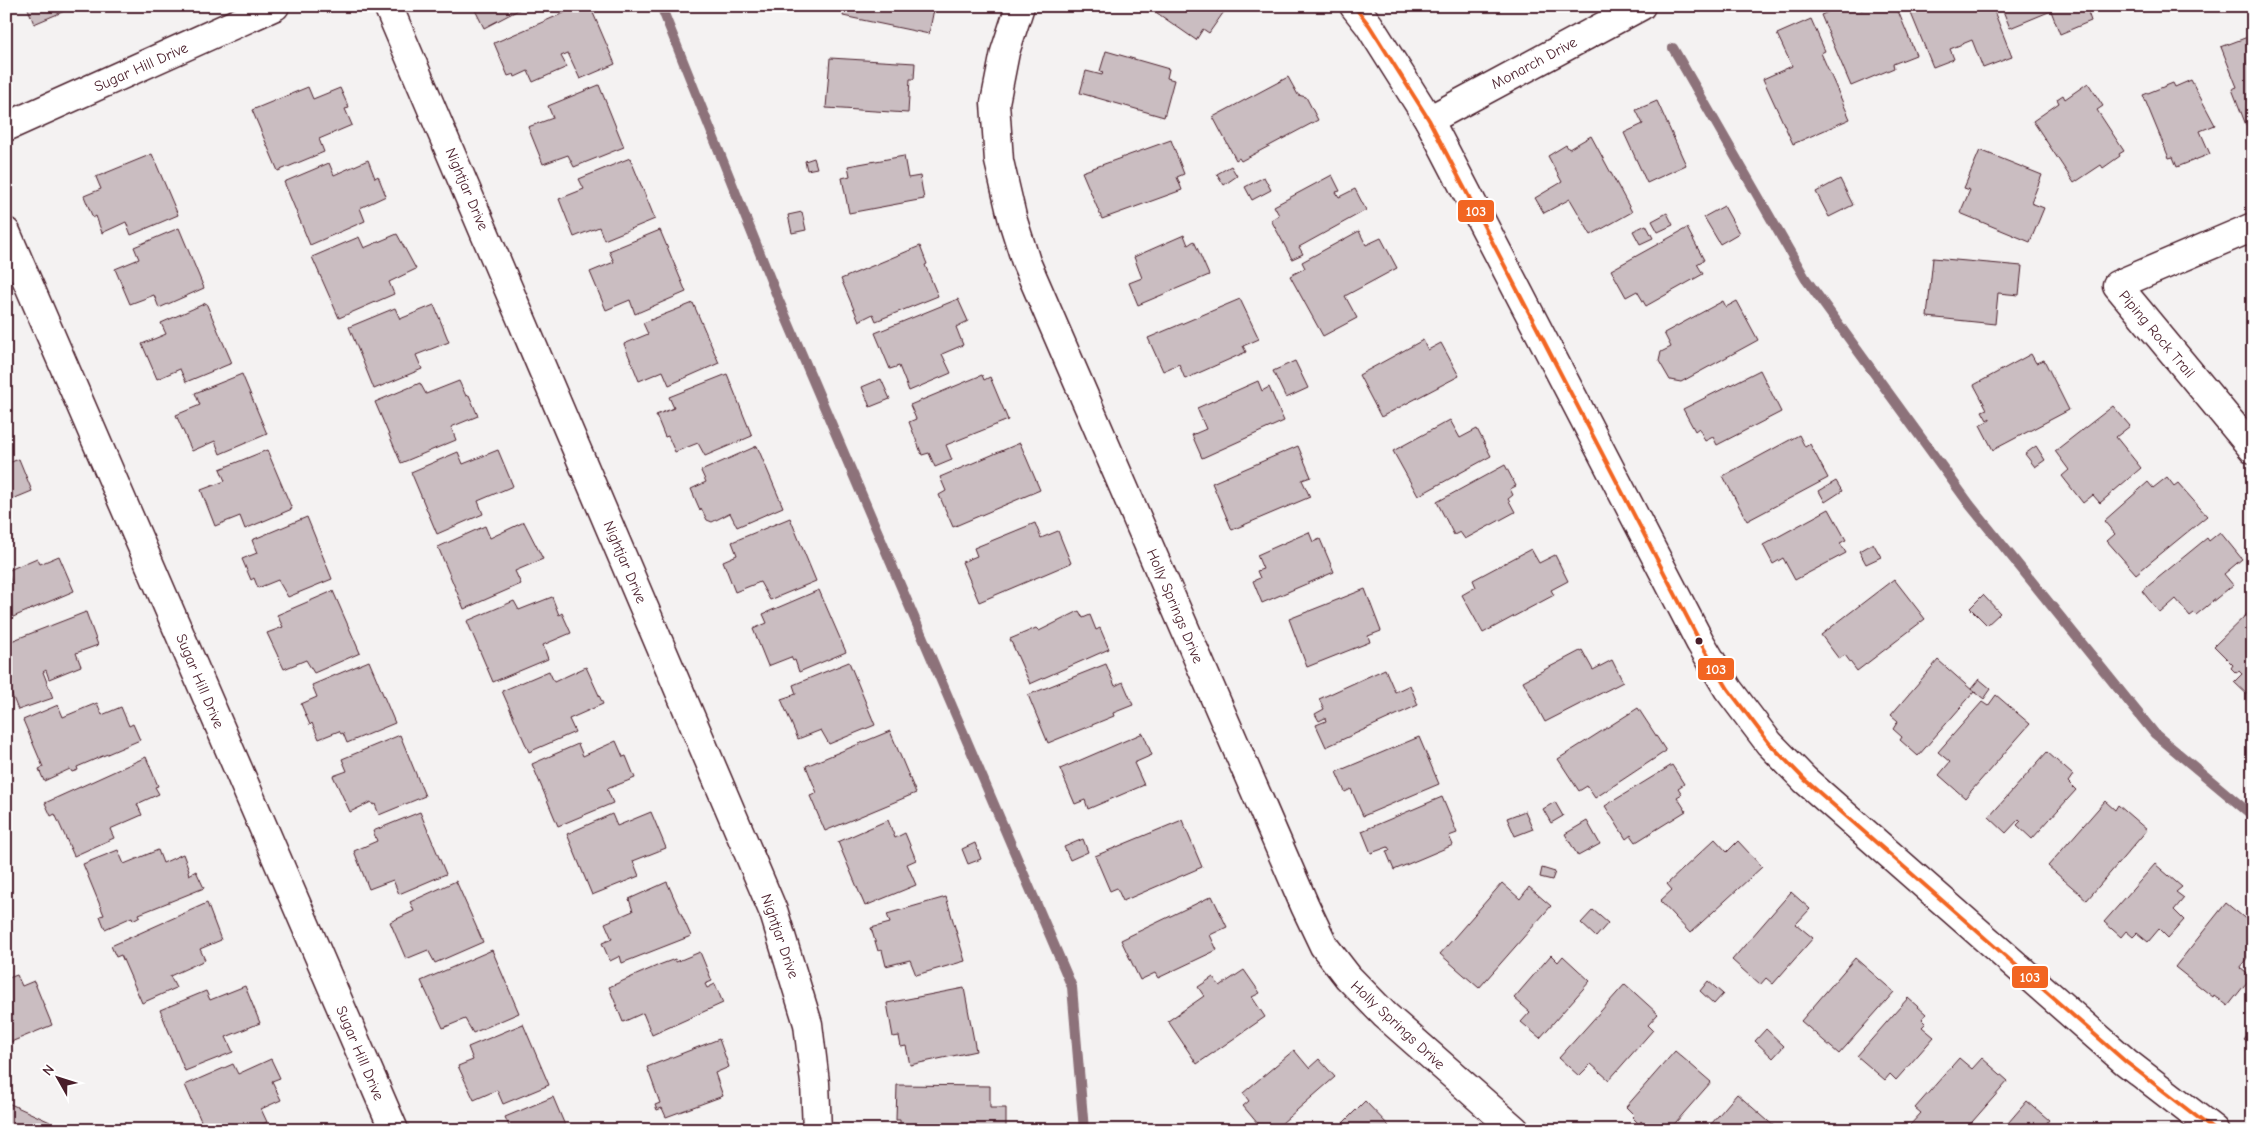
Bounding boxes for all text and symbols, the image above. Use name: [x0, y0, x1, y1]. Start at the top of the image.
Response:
street label: Monarch Drive: [1488, 33, 1580, 93]
street label: Sugar Hill Drive: [91, 38, 191, 96]
street label: Nightjar Drive: [442, 145, 493, 233]
line badge: 103: [1457, 199, 1495, 223]
text: 103: [1466, 203, 1486, 220]
street label: Piping Rock Trail: [2115, 287, 2199, 381]
street label: Nightjar Drive: [600, 518, 651, 606]
street label: Holly Springs Drive: [1143, 546, 1207, 666]
street label: Sugar Hill Drive: [172, 631, 228, 731]
unlabelled marker: [1694, 636, 1704, 646]
line badge: 103: [1697, 657, 1735, 681]
text: 103: [1706, 661, 1726, 678]
street label: Nightjar Drive: [757, 891, 803, 981]
line badge: 103: [2011, 965, 2049, 989]
text: 103: [2020, 969, 2040, 986]
street label: Holly Springs Drive: [1347, 977, 1449, 1074]
street label: Sugar Hill Drive: [332, 1003, 388, 1103]
north arrow: [32, 1054, 82, 1104]
text: N: [39, 1061, 58, 1079]

